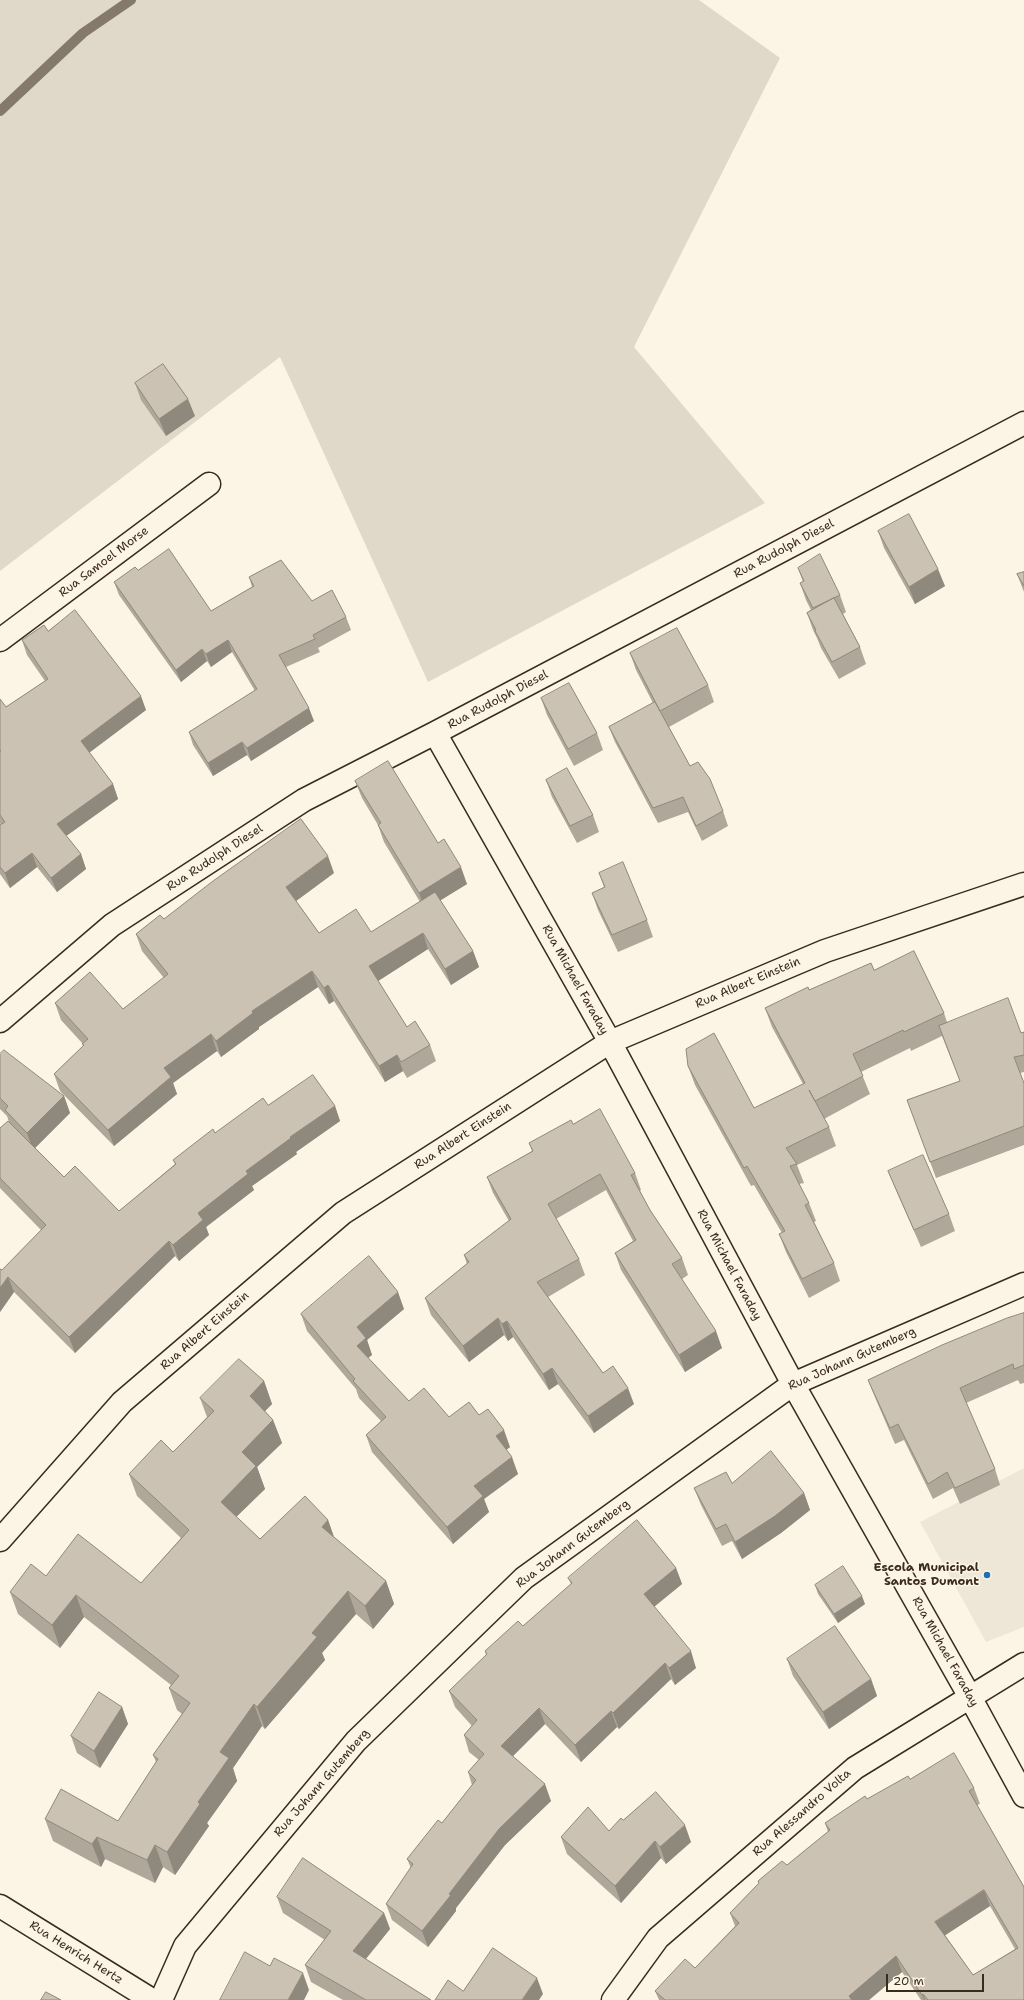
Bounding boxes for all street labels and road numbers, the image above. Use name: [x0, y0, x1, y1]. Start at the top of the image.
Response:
street label: Rua Rudolph Diesel: [731, 516, 837, 582]
street label: Rua Samoel Morse: [56, 524, 152, 600]
street label: Rua Rudolph Diesel: [445, 667, 551, 733]
street label: Rua Rudolph Diesel: [164, 822, 266, 894]
street label: Rua Michael Faraday: [539, 922, 611, 1038]
street label: Rua Albert Einstein: [693, 954, 803, 1012]
street label: Rua Albert Einstein: [412, 1099, 514, 1173]
street label: Rua Michael Faraday: [694, 1207, 764, 1323]
street label: Rua Albert Einstein: [158, 1289, 252, 1373]
street label: Rua Johann Gutemberg: [786, 1324, 918, 1394]
street label: Rua Johann Gutemberg: [513, 1497, 633, 1591]
street label: Rua Michael Faraday: [909, 1594, 981, 1710]
street label: Rua Johann Gutemberg: [271, 1726, 373, 1840]
street label: Rua Alessandro Volta: [750, 1766, 854, 1860]
street label: Rua Henrich Hertz: [27, 1918, 125, 1988]

